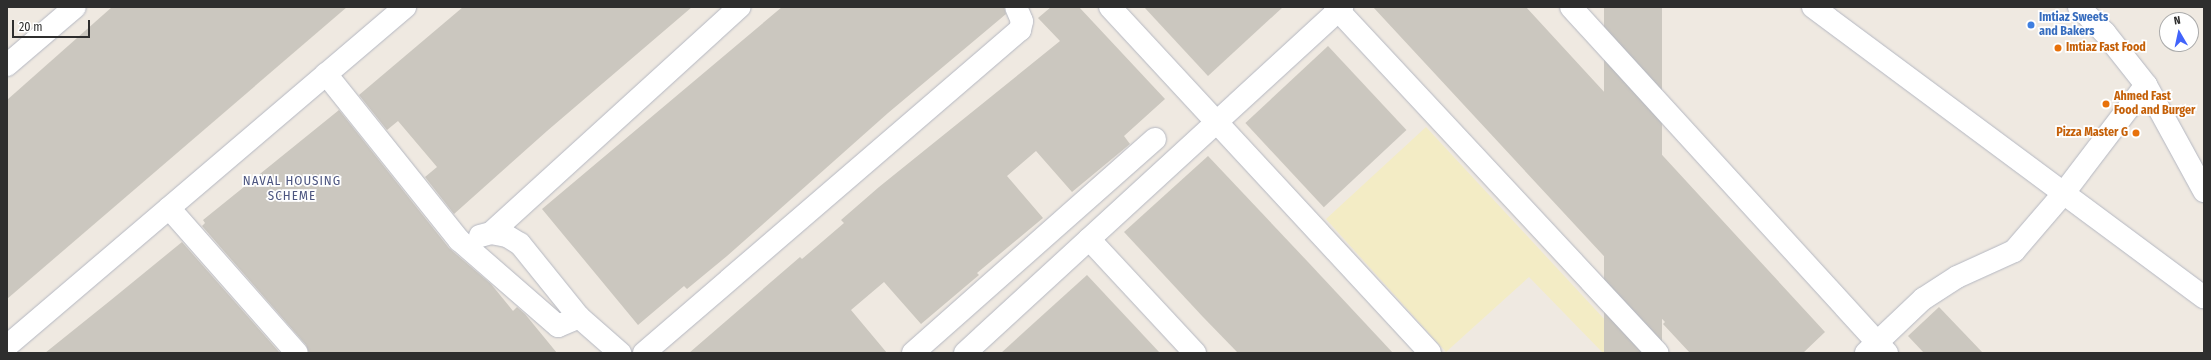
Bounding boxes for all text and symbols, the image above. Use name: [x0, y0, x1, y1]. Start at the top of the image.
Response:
place label: Imtiaz Sweets and Bakers: [2039, 11, 2108, 39]
scale bar: [14, 12, 92, 38]
north arrow: [2159, 12, 2199, 52]
text: N: [2173, 14, 2181, 28]
text: 20 m: [19, 20, 43, 34]
marker: Imtiaz Sweets and Bakers: [2026, 20, 2036, 30]
place label: Imtiaz Fast Food: [2066, 41, 2146, 55]
marker: Imtiaz Fast Food: [2053, 43, 2063, 53]
place label: Ahmed Fast Food and Burger: [2114, 90, 2195, 118]
marker: Ahmed Fast Food and Burger: [2101, 99, 2111, 109]
place label: Pizza Master G: [2056, 126, 2128, 140]
marker: Pizza Master G: [2131, 128, 2141, 138]
district label: NAVAL HOUSING SCHEME: [243, 174, 341, 205]

